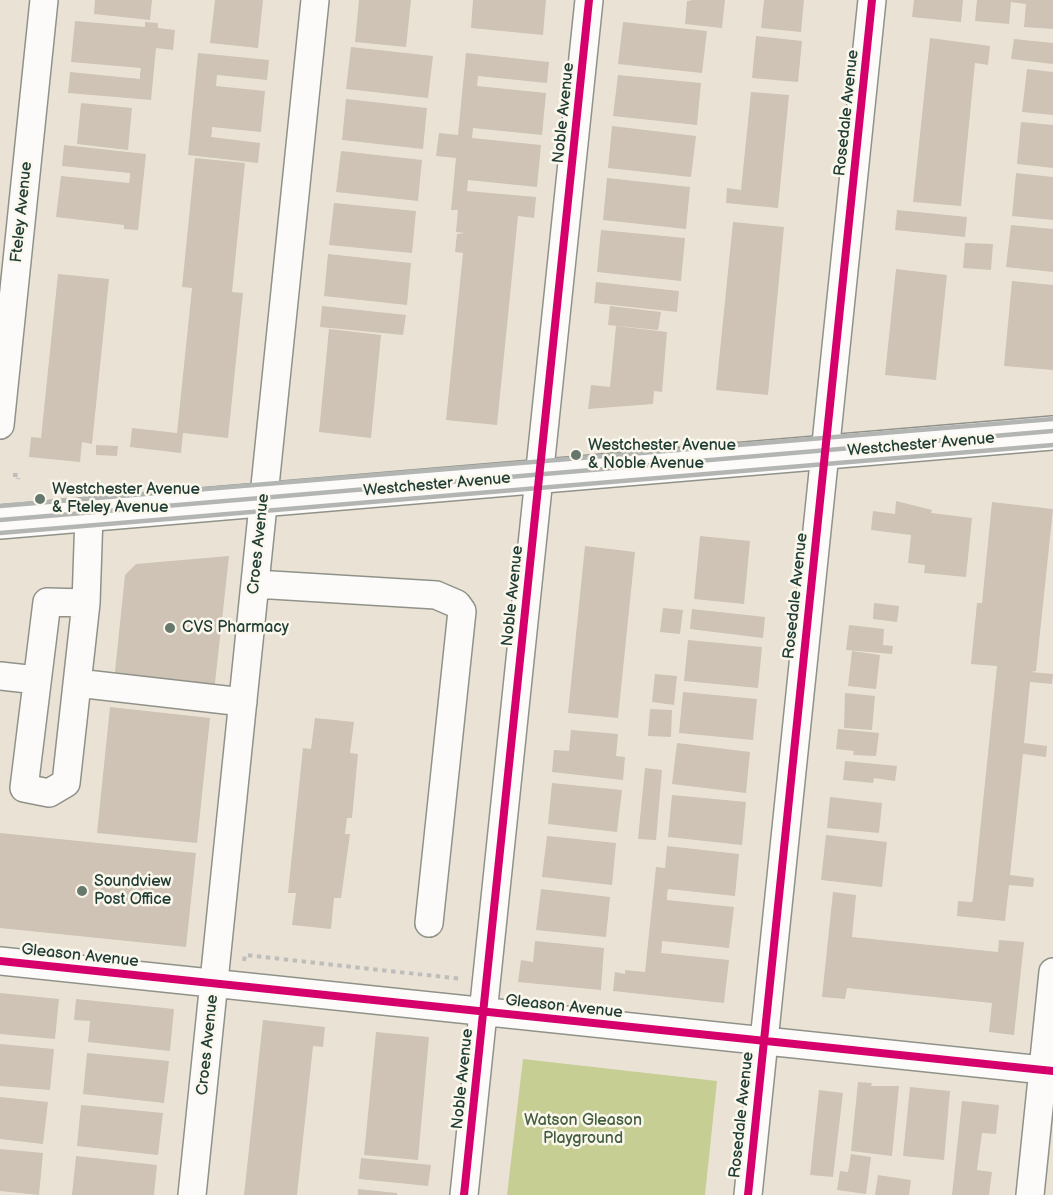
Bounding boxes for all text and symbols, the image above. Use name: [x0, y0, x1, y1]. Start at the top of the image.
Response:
street label: Rosedale Avenue: [831, 49, 863, 177]
street label: Noble Avenue: [549, 62, 579, 164]
street label: Fteley Avenue: [7, 161, 37, 263]
street label: Westchester Avenue: [846, 429, 996, 461]
place label: Westchester Avenue & Noble Avenue: [588, 436, 736, 474]
marker: Westchester Avenue & Noble Avenue: [569, 448, 583, 462]
street label: Westchester Avenue: [362, 469, 512, 501]
place label: Westchester Avenue & Fteley Avenue: [52, 480, 200, 518]
marker: Westchester Avenue & Fteley Avenue: [33, 492, 47, 506]
street label: Croes Avenue: [244, 493, 274, 595]
street label: Rosedale Avenue: [780, 532, 812, 660]
street label: Noble Avenue: [498, 545, 528, 647]
place label: CVS Pharmacy: [182, 618, 289, 638]
marker: CVS Pharmacy: [163, 621, 177, 635]
place label: Soundview Post Office: [94, 872, 171, 910]
marker: Soundview Post Office: [75, 884, 89, 898]
street label: Gleason Avenue: [20, 940, 140, 972]
street label: Gleason Avenue: [504, 991, 624, 1023]
street label: Croes Avenue: [193, 994, 223, 1096]
street label: Noble Avenue: [448, 1028, 478, 1130]
street label: Rosedale Avenue: [726, 1051, 758, 1179]
park label: Watson Gleason Playground: [524, 1111, 642, 1149]

